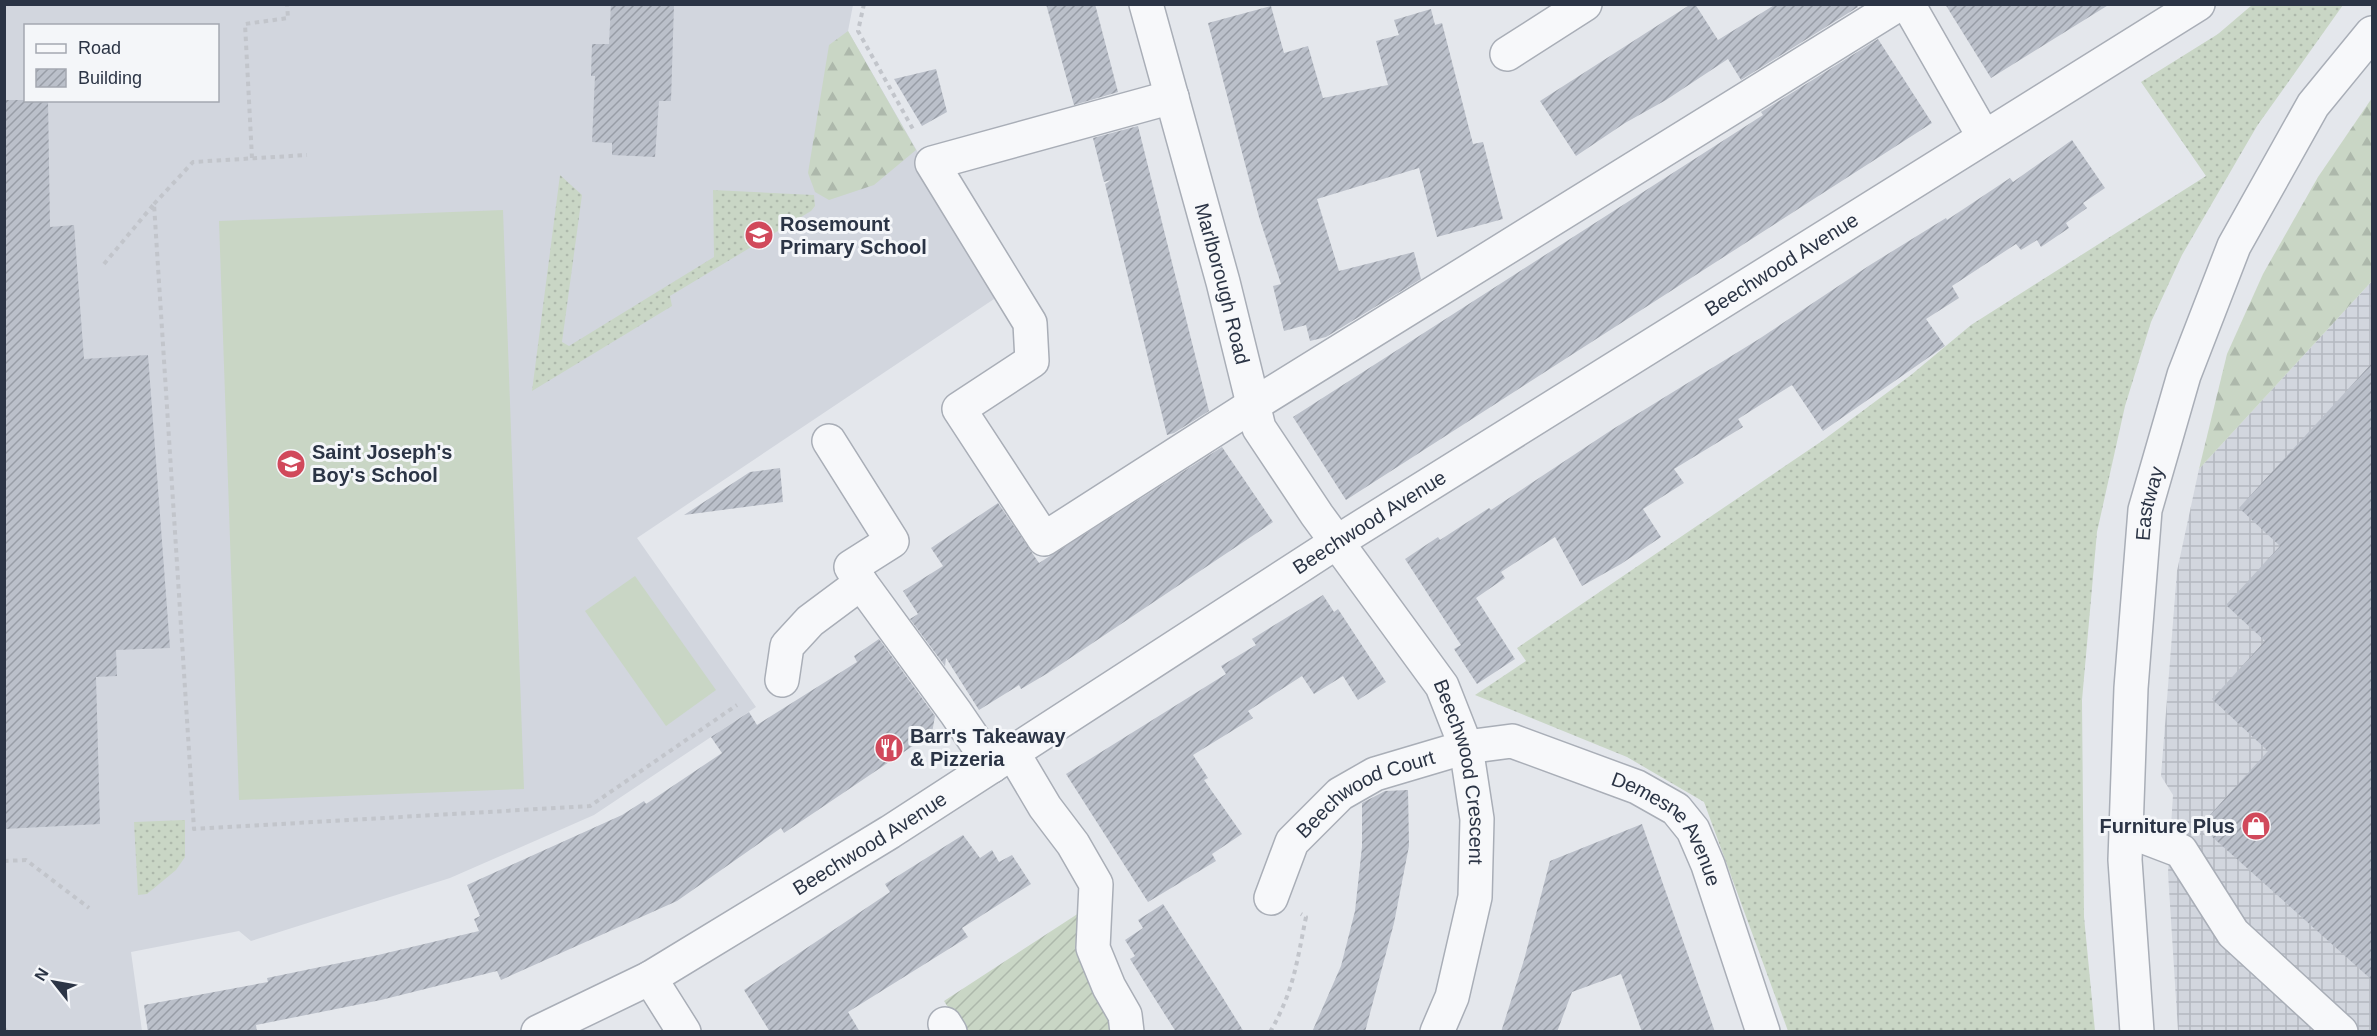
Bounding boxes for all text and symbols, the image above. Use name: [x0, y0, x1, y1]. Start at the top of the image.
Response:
legend: [24, 24, 219, 102]
text: Road: [78, 38, 121, 58]
text: Building: [78, 68, 142, 88]
street label: Marlborough Road: [1191, 201, 1254, 367]
street label: Beechwood Avenue: [1701, 208, 1862, 320]
place label: Rosemount Primary School: [780, 213, 927, 258]
school or university icon: Rosemount Primary School: [743, 219, 775, 251]
place label: Saint Joseph's Boy's School: [312, 441, 452, 486]
school or university icon: Saint Joseph's Boy's School: [275, 448, 307, 480]
street label: Eastway: [2132, 464, 2168, 542]
street label: Beechwood Avenue: [1289, 466, 1450, 579]
street label: Beechwood Crescent: [1429, 676, 1488, 865]
place label: Barr's Takeaway & Pizzeria: [910, 725, 1066, 770]
restaurant icon: Barr's Takeaway & Pizzeria: [873, 732, 905, 764]
street label: Beechwood Court: [1292, 746, 1438, 842]
street label: Demesne Avenue: [1609, 768, 1725, 889]
street label: Beechwood Avenue: [789, 787, 951, 899]
shop icon: Furniture Plus: [2240, 810, 2272, 842]
place label: Furniture Plus: [2099, 815, 2235, 837]
north arrow: [24, 952, 84, 1012]
text: N: [31, 965, 52, 984]

